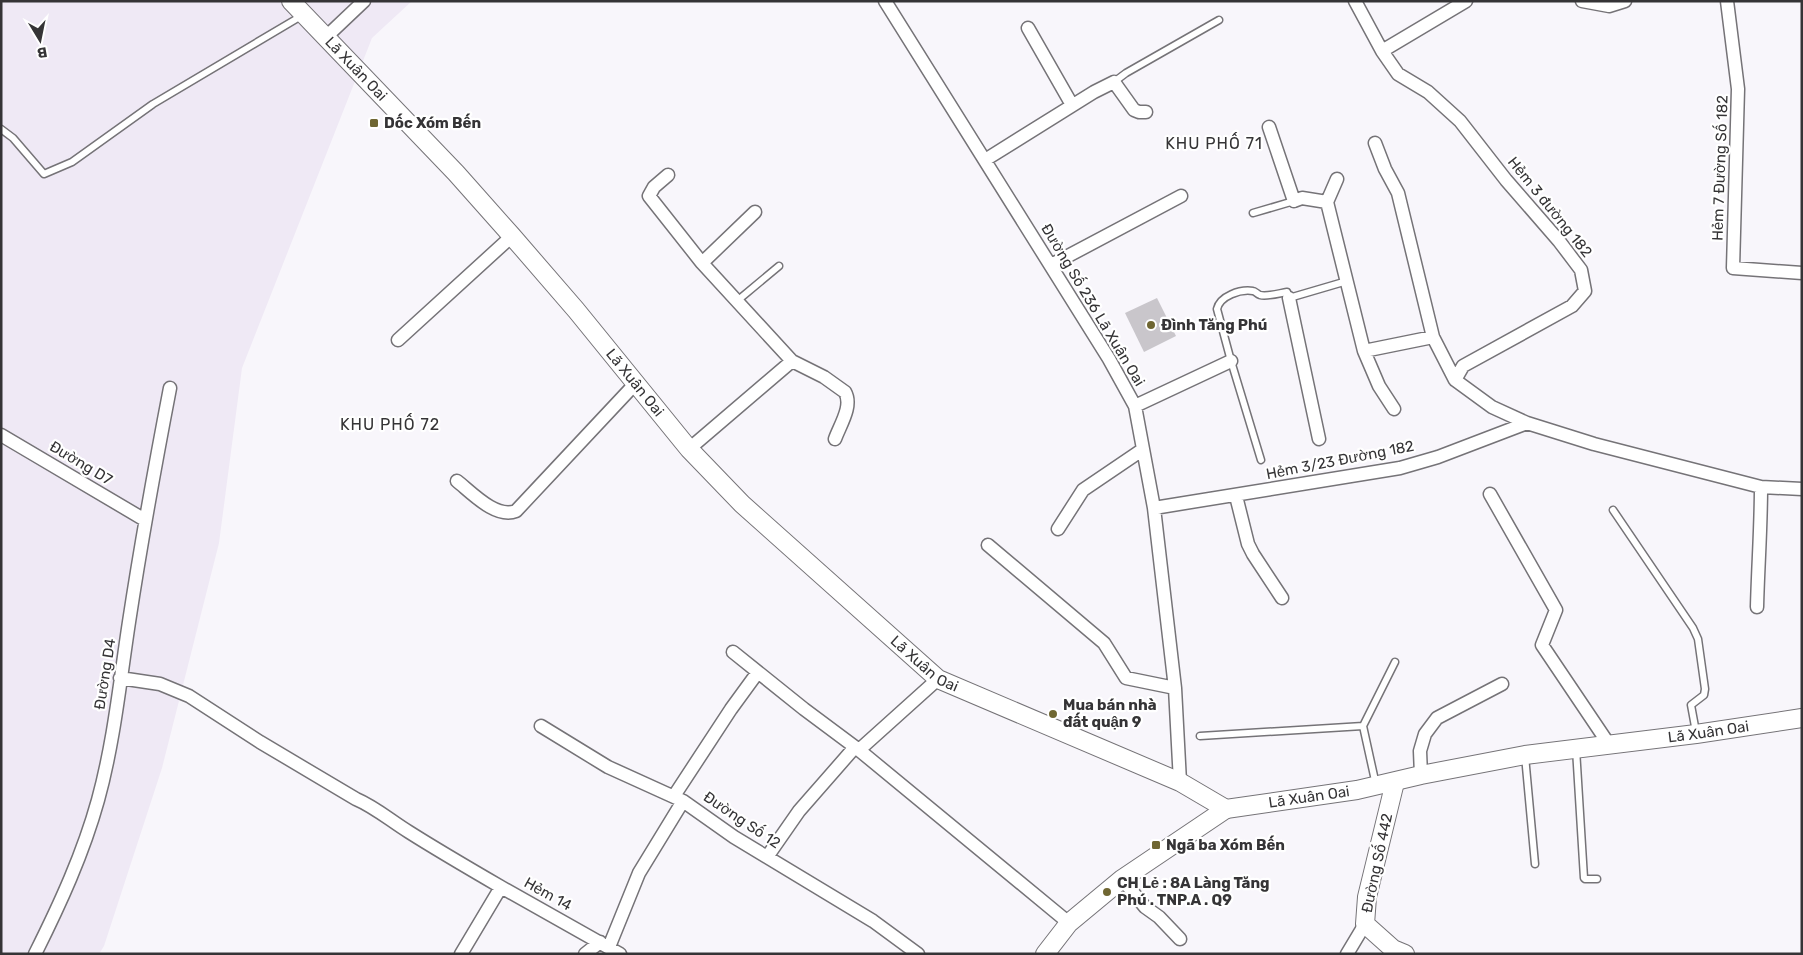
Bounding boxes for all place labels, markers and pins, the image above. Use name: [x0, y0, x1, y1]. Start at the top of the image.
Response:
place label: Dốc Xóm Bến: [384, 113, 481, 132]
marker: Dốc Xóm Bến: [368, 117, 380, 129]
place label: Đình Tăng Phú: [1161, 316, 1267, 334]
marker: Đình Tăng Phú: [1145, 319, 1157, 331]
place label: Mua bán nhà đất quận 9: [1063, 696, 1157, 731]
marker: Mua bán nhà đất quận 9: [1047, 708, 1059, 720]
place label: Ngã ba Xóm Bến: [1166, 835, 1285, 854]
marker: Ngã ba Xóm Bến: [1150, 839, 1162, 851]
place label: CH Lẻ : 8A Làng Tăng Phú . TNP.A . Q9: [1117, 874, 1270, 909]
marker: CH Lẻ : 8A Làng Tăng Phú . TNP.A . Q9: [1101, 886, 1113, 898]

